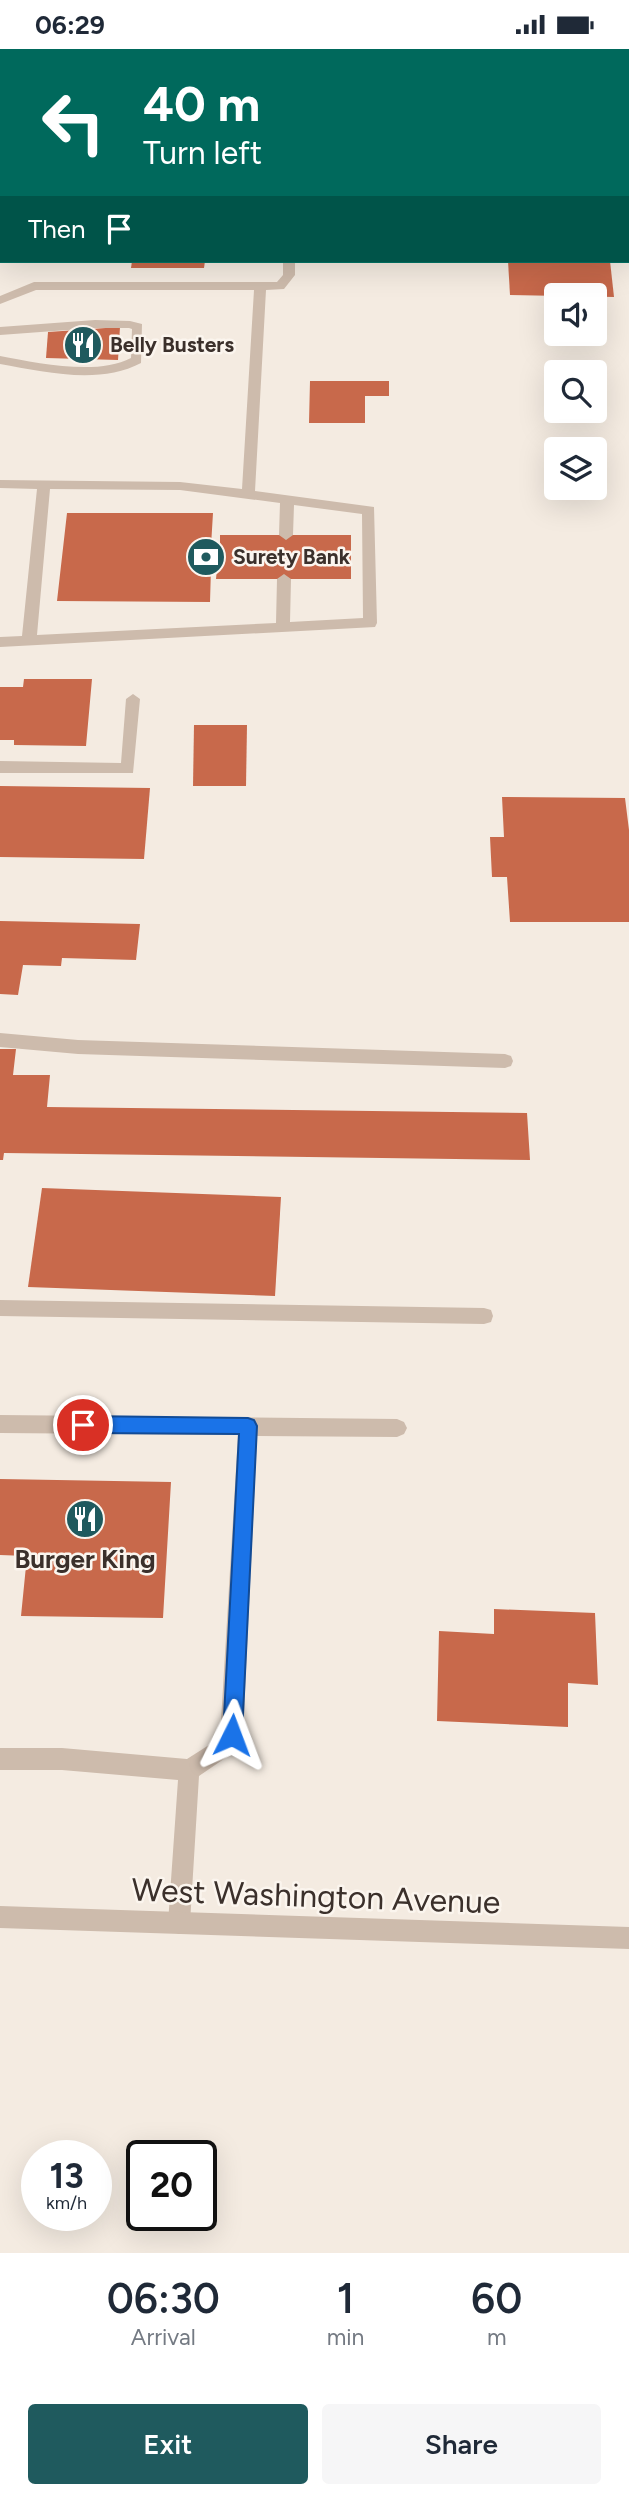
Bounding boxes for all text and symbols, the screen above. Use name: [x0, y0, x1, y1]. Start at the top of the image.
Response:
text: 06:29: [35, 9, 105, 41]
text: 40 m: [143, 74, 260, 133]
icon: left: [28, 77, 119, 168]
text: Turn left: [143, 134, 262, 172]
icon: arrive: [100, 210, 138, 248]
text: Then: [28, 213, 86, 245]
map controls: [544, 283, 607, 500]
button: sound: [544, 283, 607, 346]
restaurant icon: Belly Busters: [62, 324, 104, 366]
place label: Belly Busters: [110, 332, 234, 357]
button: search: [544, 360, 607, 423]
button: layers: [544, 437, 607, 500]
bank icon: Surety Bank: [185, 536, 227, 578]
place label: Surety Bank: [233, 544, 351, 569]
pin: [53, 1395, 113, 1455]
icon: arrive: [64, 1406, 102, 1444]
restaurant icon: Burger King: [64, 1498, 106, 1540]
place label: Burger King: [14, 1543, 156, 1575]
position arrow: [195, 1698, 269, 1772]
street label: West Washington Avenue: [131, 1871, 501, 1921]
speed limit sign: 20: [126, 2140, 217, 2231]
text: 13: [49, 2155, 84, 2197]
text: km/h: [46, 2192, 87, 2214]
text: 06:30: [107, 2273, 220, 2324]
text: 1: [337, 2273, 354, 2324]
text: 60: [471, 2273, 522, 2324]
text: Arrival: [131, 2323, 196, 2351]
text: min: [327, 2323, 364, 2351]
text: m: [487, 2323, 506, 2351]
button: Exit: [28, 2404, 308, 2484]
button: Share: [322, 2404, 601, 2484]

